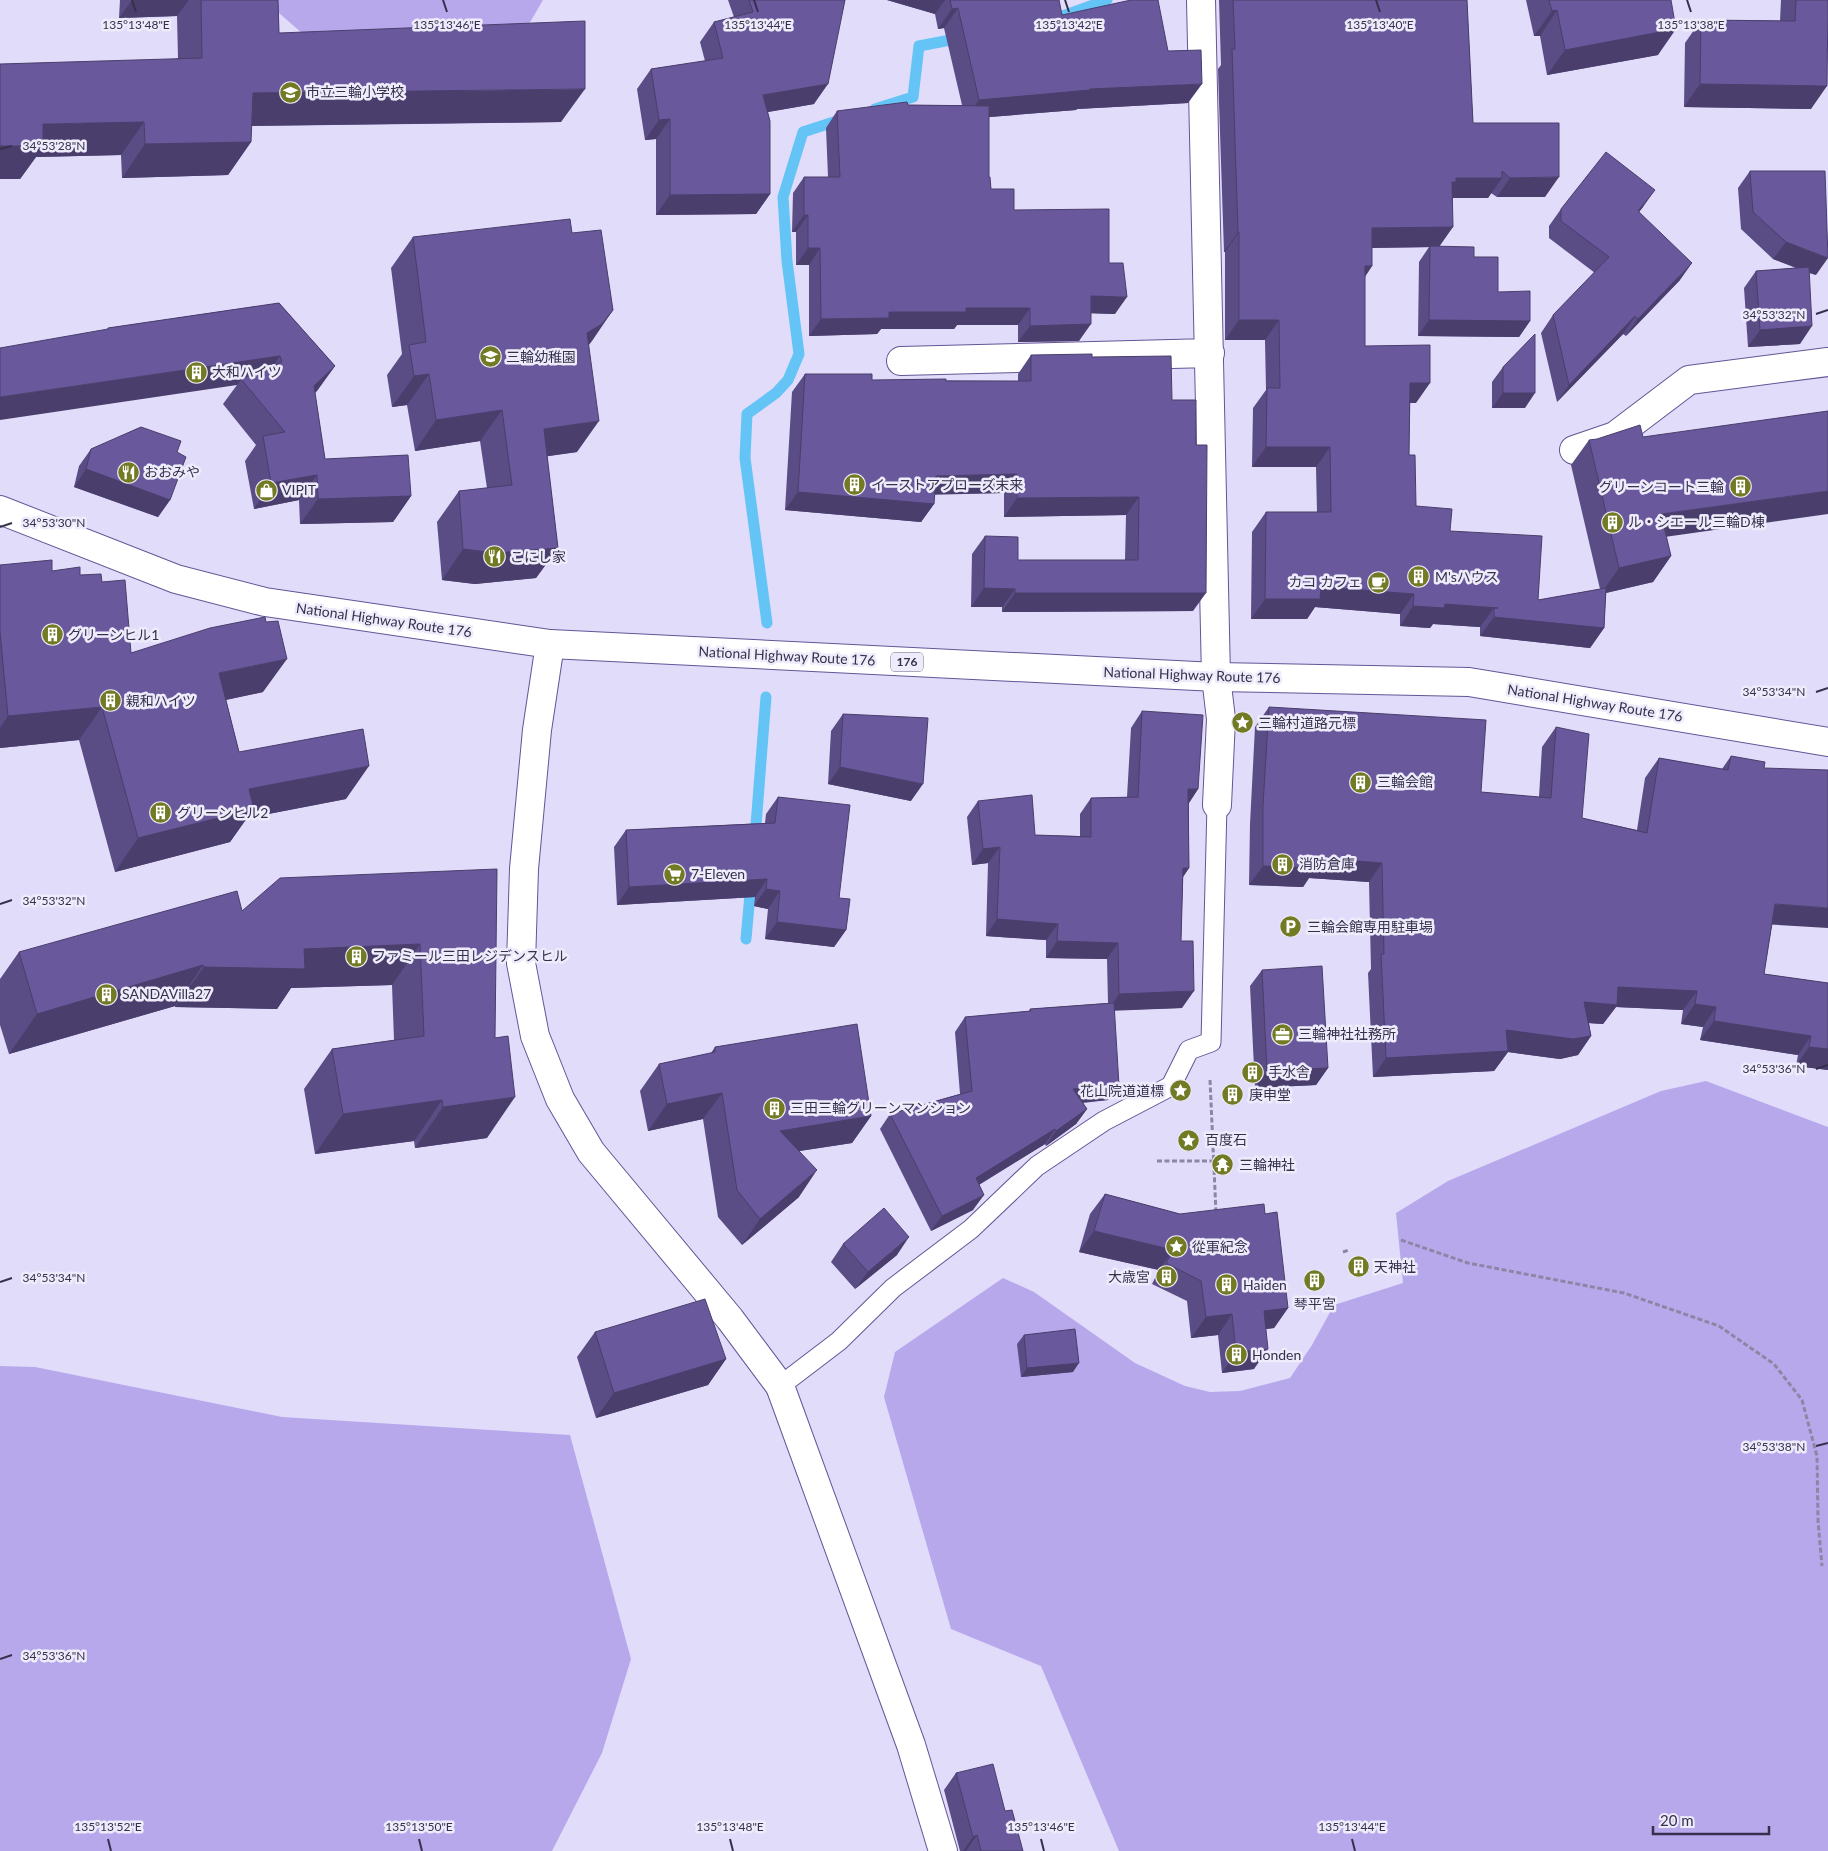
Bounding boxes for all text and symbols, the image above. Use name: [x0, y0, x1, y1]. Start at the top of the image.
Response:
text: 135°13'48"E: [102, 17, 170, 32]
text: 135°13'46"E: [413, 17, 481, 32]
text: 135°13'44"E: [724, 17, 792, 32]
text: 135°13'42"E: [1035, 17, 1103, 32]
text: 135°13'40"E: [1346, 17, 1414, 32]
text: 135°13'38"E: [1657, 17, 1725, 32]
school or university icon: 市立三輪小学校: [278, 80, 302, 104]
place label: 市立三輪小学校: [306, 83, 404, 100]
text: 34°53'28"N: [23, 138, 85, 153]
text: 34°53'32"N: [1743, 307, 1805, 322]
school or university icon: 三輪幼稚園: [478, 345, 502, 369]
place label: 三輪幼稚園: [506, 348, 576, 365]
building icon: 大和ハイツ: [184, 360, 208, 384]
place label: 大和ハイツ: [212, 363, 282, 380]
restaurant icon: おおみや: [116, 460, 140, 484]
place label: おおみや: [144, 463, 200, 480]
building icon: イーストアプローズ末来: [843, 473, 867, 497]
building icon: グリーンコート三輪: [1728, 475, 1752, 499]
place label: イーストアプローズ末来: [871, 476, 1024, 493]
shop icon: VIPIT: [254, 478, 278, 502]
place label: グリーンコート三輪: [1599, 478, 1724, 495]
place label: VIPIT: [282, 481, 317, 498]
building icon: ル・シエール三輪D棟: [1600, 510, 1624, 534]
place label: ル・シエール三輪D棟: [1628, 513, 1765, 530]
text: 34°53'30"N: [23, 515, 85, 530]
restaurant icon: こにし家: [482, 545, 506, 569]
place label: こにし家: [510, 548, 566, 565]
building icon: M'sハウス: [1407, 565, 1431, 589]
place label: M'sハウス: [1435, 568, 1499, 585]
cafe icon: カコ カフェ: [1366, 570, 1390, 594]
place label: カコ カフェ: [1288, 573, 1362, 590]
street label: National Highway Route 176: [295, 599, 473, 640]
building icon: グリーンヒル1: [40, 623, 64, 647]
place label: グリーンヒル1: [68, 626, 159, 643]
street label: National Highway Route 176: [698, 642, 876, 669]
road number: 176: [891, 652, 923, 672]
street label: National Highway Route 176: [1103, 663, 1281, 686]
street label: National Highway Route 176: [1506, 680, 1684, 725]
text: 34°53'34"N: [1743, 684, 1805, 699]
building icon: 親和ハイツ: [98, 689, 122, 713]
place label: 親和ハイツ: [126, 692, 196, 709]
place icon: 三輪村道路元標: [1230, 711, 1254, 735]
place label: 三輪村道路元標: [1258, 714, 1356, 731]
building icon: 三輪会館: [1349, 770, 1373, 794]
place label: 三輪会館: [1377, 773, 1433, 790]
building icon: グリーンヒル2: [149, 801, 173, 825]
place label: グリーンヒル2: [177, 804, 268, 821]
building icon: 消防倉庫: [1271, 852, 1295, 876]
place label: 消防倉庫: [1299, 855, 1355, 872]
supermarket icon: 7-Eleven: [663, 862, 687, 886]
place label: 7-Eleven: [691, 865, 745, 882]
text: 34°53'32"N: [23, 893, 85, 908]
parking icon: 三輪会館専用駐車場: [1279, 915, 1303, 939]
place label: 三輪会館専用駐車場: [1307, 918, 1433, 935]
building icon: ファミール三田レジデンスヒル: [344, 944, 368, 968]
place label: ファミール三田レジデンスヒル: [372, 947, 568, 964]
building icon: SANDAVilla27: [94, 982, 118, 1006]
place label: SANDAVilla27: [122, 985, 211, 1002]
office icon: 三輪神社社務所: [1270, 1022, 1294, 1046]
place label: 三輪神社社務所: [1298, 1025, 1396, 1042]
building icon: 手水舎: [1240, 1060, 1264, 1084]
text: 34°53'36"N: [1743, 1061, 1805, 1076]
place label: 手水舎: [1268, 1063, 1310, 1080]
place icon: 花山院道道標: [1168, 1079, 1192, 1103]
place label: 花山院道道標: [1080, 1082, 1164, 1099]
building icon: 庚申堂: [1221, 1083, 1245, 1107]
place label: 庚申堂: [1249, 1086, 1291, 1103]
building icon: 三田三輪グリーンマンション: [762, 1096, 786, 1120]
place label: 三田三輪グリーンマンション: [790, 1099, 971, 1116]
place icon: 百度石: [1177, 1128, 1201, 1152]
place label: 百度石: [1205, 1131, 1247, 1148]
temple icon: 三輪神社: [1211, 1153, 1235, 1177]
place label: 三輪神社: [1239, 1156, 1295, 1173]
place icon: 從軍紀念: [1164, 1235, 1188, 1259]
place label: 從軍紀念: [1192, 1238, 1248, 1255]
building icon: 天神社: [1346, 1255, 1370, 1279]
place label: 天神社: [1374, 1258, 1416, 1275]
building icon: 大歳宮: [1154, 1265, 1178, 1289]
place label: 大歳宮: [1108, 1268, 1150, 1285]
building icon: 琴平宮: [1303, 1269, 1327, 1293]
text: 34°53'34"N: [23, 1270, 85, 1285]
building icon: Haiden: [1215, 1273, 1239, 1297]
place label: Haiden: [1243, 1276, 1287, 1293]
place label: 琴平宮: [1294, 1295, 1336, 1312]
building icon: Honden: [1224, 1343, 1248, 1367]
place label: Honden: [1252, 1346, 1301, 1363]
text: 34°53'38"N: [1743, 1439, 1805, 1454]
text: 34°53'36"N: [23, 1648, 85, 1663]
scale bar: [1653, 1804, 1769, 1836]
text: 20 m: [1660, 1811, 1694, 1829]
text: 135°13'52"E: [74, 1819, 142, 1834]
text: 135°13'50"E: [385, 1819, 453, 1834]
text: 135°13'48"E: [696, 1819, 764, 1834]
text: 135°13'46"E: [1007, 1819, 1075, 1834]
text: 135°13'44"E: [1318, 1819, 1386, 1834]

